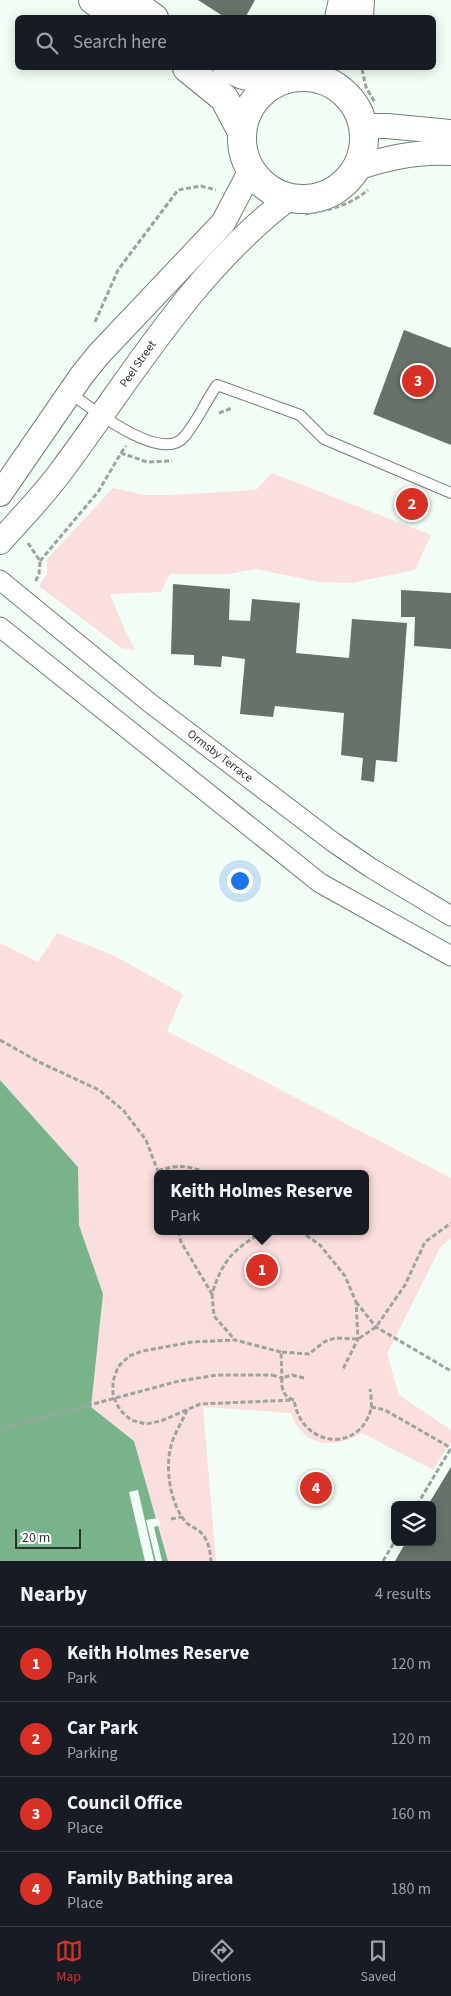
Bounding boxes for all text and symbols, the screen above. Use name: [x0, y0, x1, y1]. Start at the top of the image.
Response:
search box: [15, 15, 436, 70]
icon: search: [33, 29, 61, 57]
text: Search here: [73, 29, 167, 56]
street label: Peel Street: [116, 337, 160, 391]
pin: 3: [402, 362, 434, 400]
pin: 2: [396, 485, 428, 523]
street label: Ormsby Terrace: [184, 726, 257, 786]
your location: [227, 868, 253, 894]
popup: [154, 1170, 369, 1235]
text: Keith Holmes Reserve: [170, 1178, 353, 1205]
text: Park: [170, 1205, 200, 1227]
pin: 1: [246, 1251, 278, 1289]
pin: 4: [300, 1469, 332, 1507]
map controls: [391, 1501, 436, 1546]
button: layers: [391, 1501, 436, 1546]
scale bar: [15, 1526, 81, 1549]
text: 20 m: [22, 1528, 50, 1548]
text: Nearby: [20, 1579, 87, 1609]
text: 4 results: [375, 1583, 431, 1605]
text: Keith Holmes Reserve: [67, 1640, 249, 1667]
text: 1: [32, 1653, 40, 1675]
text: 120 m: [391, 1653, 431, 1675]
text: Park: [67, 1667, 97, 1689]
text: Car Park: [67, 1715, 138, 1742]
text: 2: [32, 1728, 40, 1750]
text: 120 m: [391, 1728, 431, 1750]
text: Parking: [67, 1742, 118, 1764]
text: Council Office: [67, 1790, 183, 1817]
text: 3: [32, 1803, 40, 1825]
text: 160 m: [391, 1803, 431, 1825]
text: Place: [67, 1817, 103, 1839]
text: Family Bathing area: [67, 1865, 233, 1892]
text: 4: [32, 1878, 40, 1900]
text: 180 m: [391, 1878, 431, 1900]
text: Place: [67, 1892, 103, 1914]
tab: Map: [55, 1937, 83, 1987]
tab: Directions: [192, 1937, 251, 1987]
tab: Saved: [361, 1937, 396, 1987]

